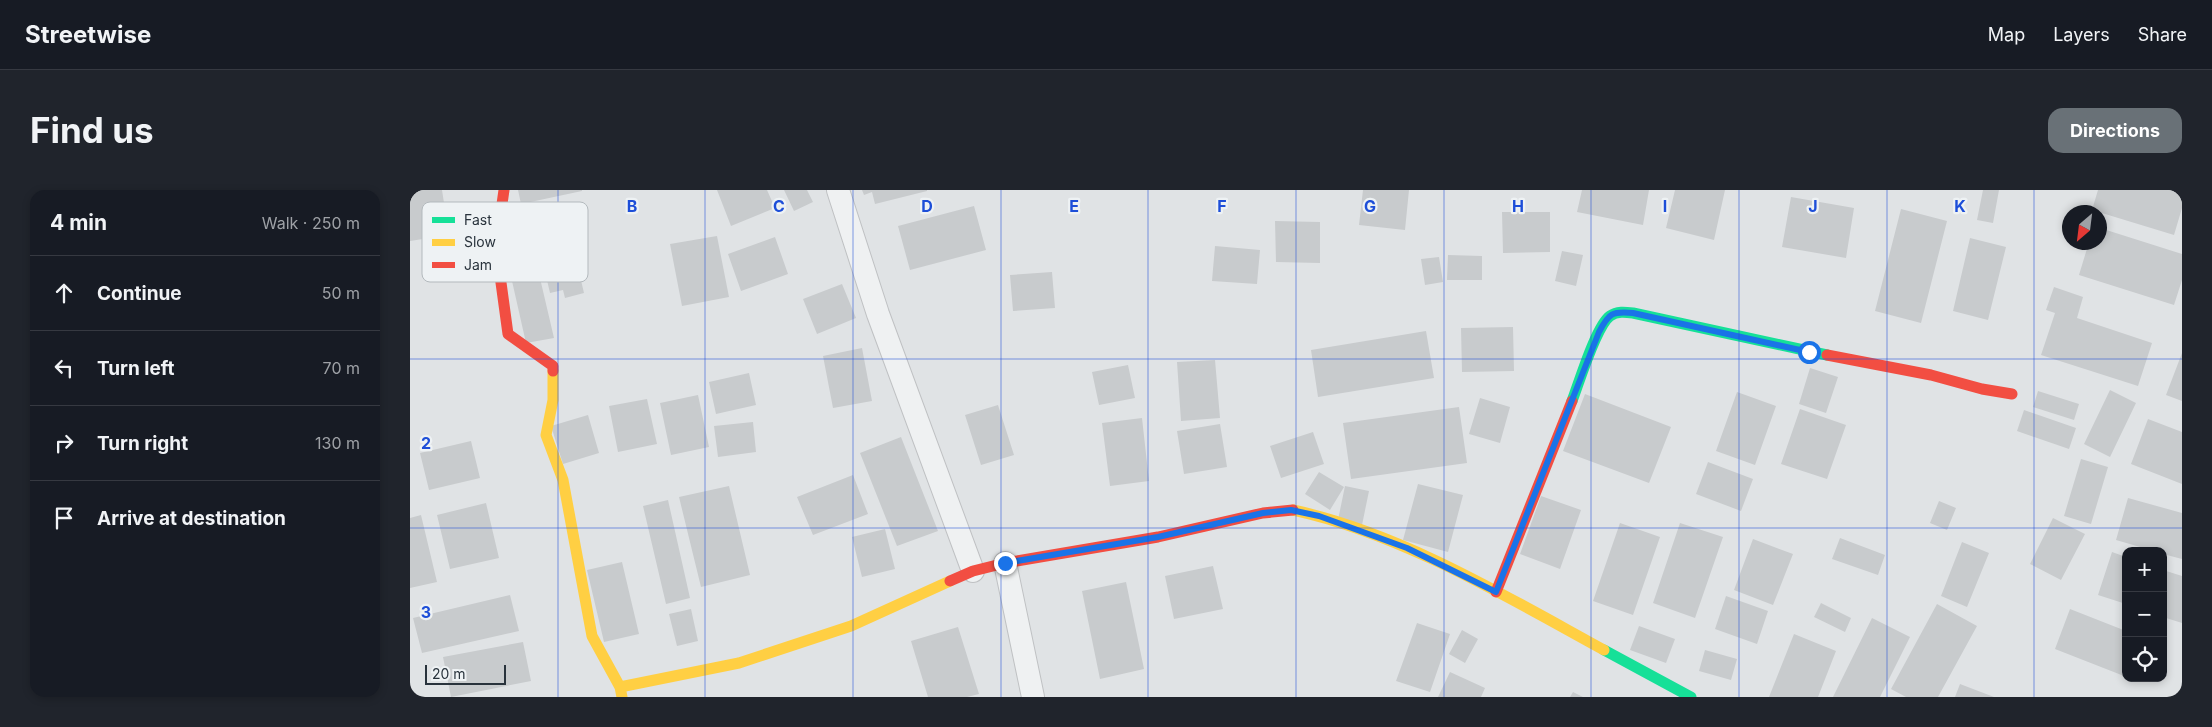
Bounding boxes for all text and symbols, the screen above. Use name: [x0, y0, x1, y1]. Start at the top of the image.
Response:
text: Streetwise: [25, 20, 151, 49]
text: Map: [1988, 24, 2025, 45]
text: Layers: [2053, 24, 2110, 45]
text: Share: [2138, 24, 2187, 45]
button: Directions: [2048, 108, 2182, 153]
text: Find us: [30, 109, 154, 151]
text: B: [627, 196, 637, 216]
text: C: [773, 196, 785, 216]
text: D: [921, 196, 933, 216]
text: E: [1069, 196, 1079, 216]
text: F: [1217, 196, 1227, 216]
text: G: [1364, 196, 1376, 216]
text: H: [1512, 196, 1524, 216]
text: I: [1663, 196, 1667, 216]
text: J: [1808, 196, 1818, 216]
text: K: [1954, 196, 1966, 216]
legend: [422, 202, 588, 282]
north arrow: [2062, 205, 2107, 250]
text: 4 min: [50, 210, 107, 235]
text: Fast: [464, 211, 492, 228]
text: Walk · 250 m: [262, 213, 360, 233]
text: Slow: [464, 233, 496, 250]
text: Jam: [464, 256, 492, 273]
icon: ahead: [50, 279, 78, 307]
text: Continue: [97, 282, 182, 305]
text: 50 m: [322, 283, 360, 303]
route start: [1798, 341, 1821, 364]
icon: left: [50, 354, 78, 382]
text: Turn left: [97, 357, 175, 380]
text: 70 m: [323, 358, 360, 378]
icon: right: [50, 429, 78, 457]
text: Turn right: [97, 432, 188, 455]
text: 130 m: [315, 433, 360, 453]
text: 2: [421, 433, 431, 453]
icon: arrive: [50, 504, 78, 532]
text: Arrive at destination: [97, 507, 286, 530]
map controls: [2122, 547, 2167, 682]
button: +: [2122, 547, 2167, 592]
route end: [994, 552, 1017, 575]
button: −: [2122, 592, 2167, 637]
text: 3: [421, 602, 431, 622]
button: locate: [2122, 637, 2167, 682]
scale bar: [425, 662, 506, 685]
text: 20 m: [432, 665, 466, 682]

